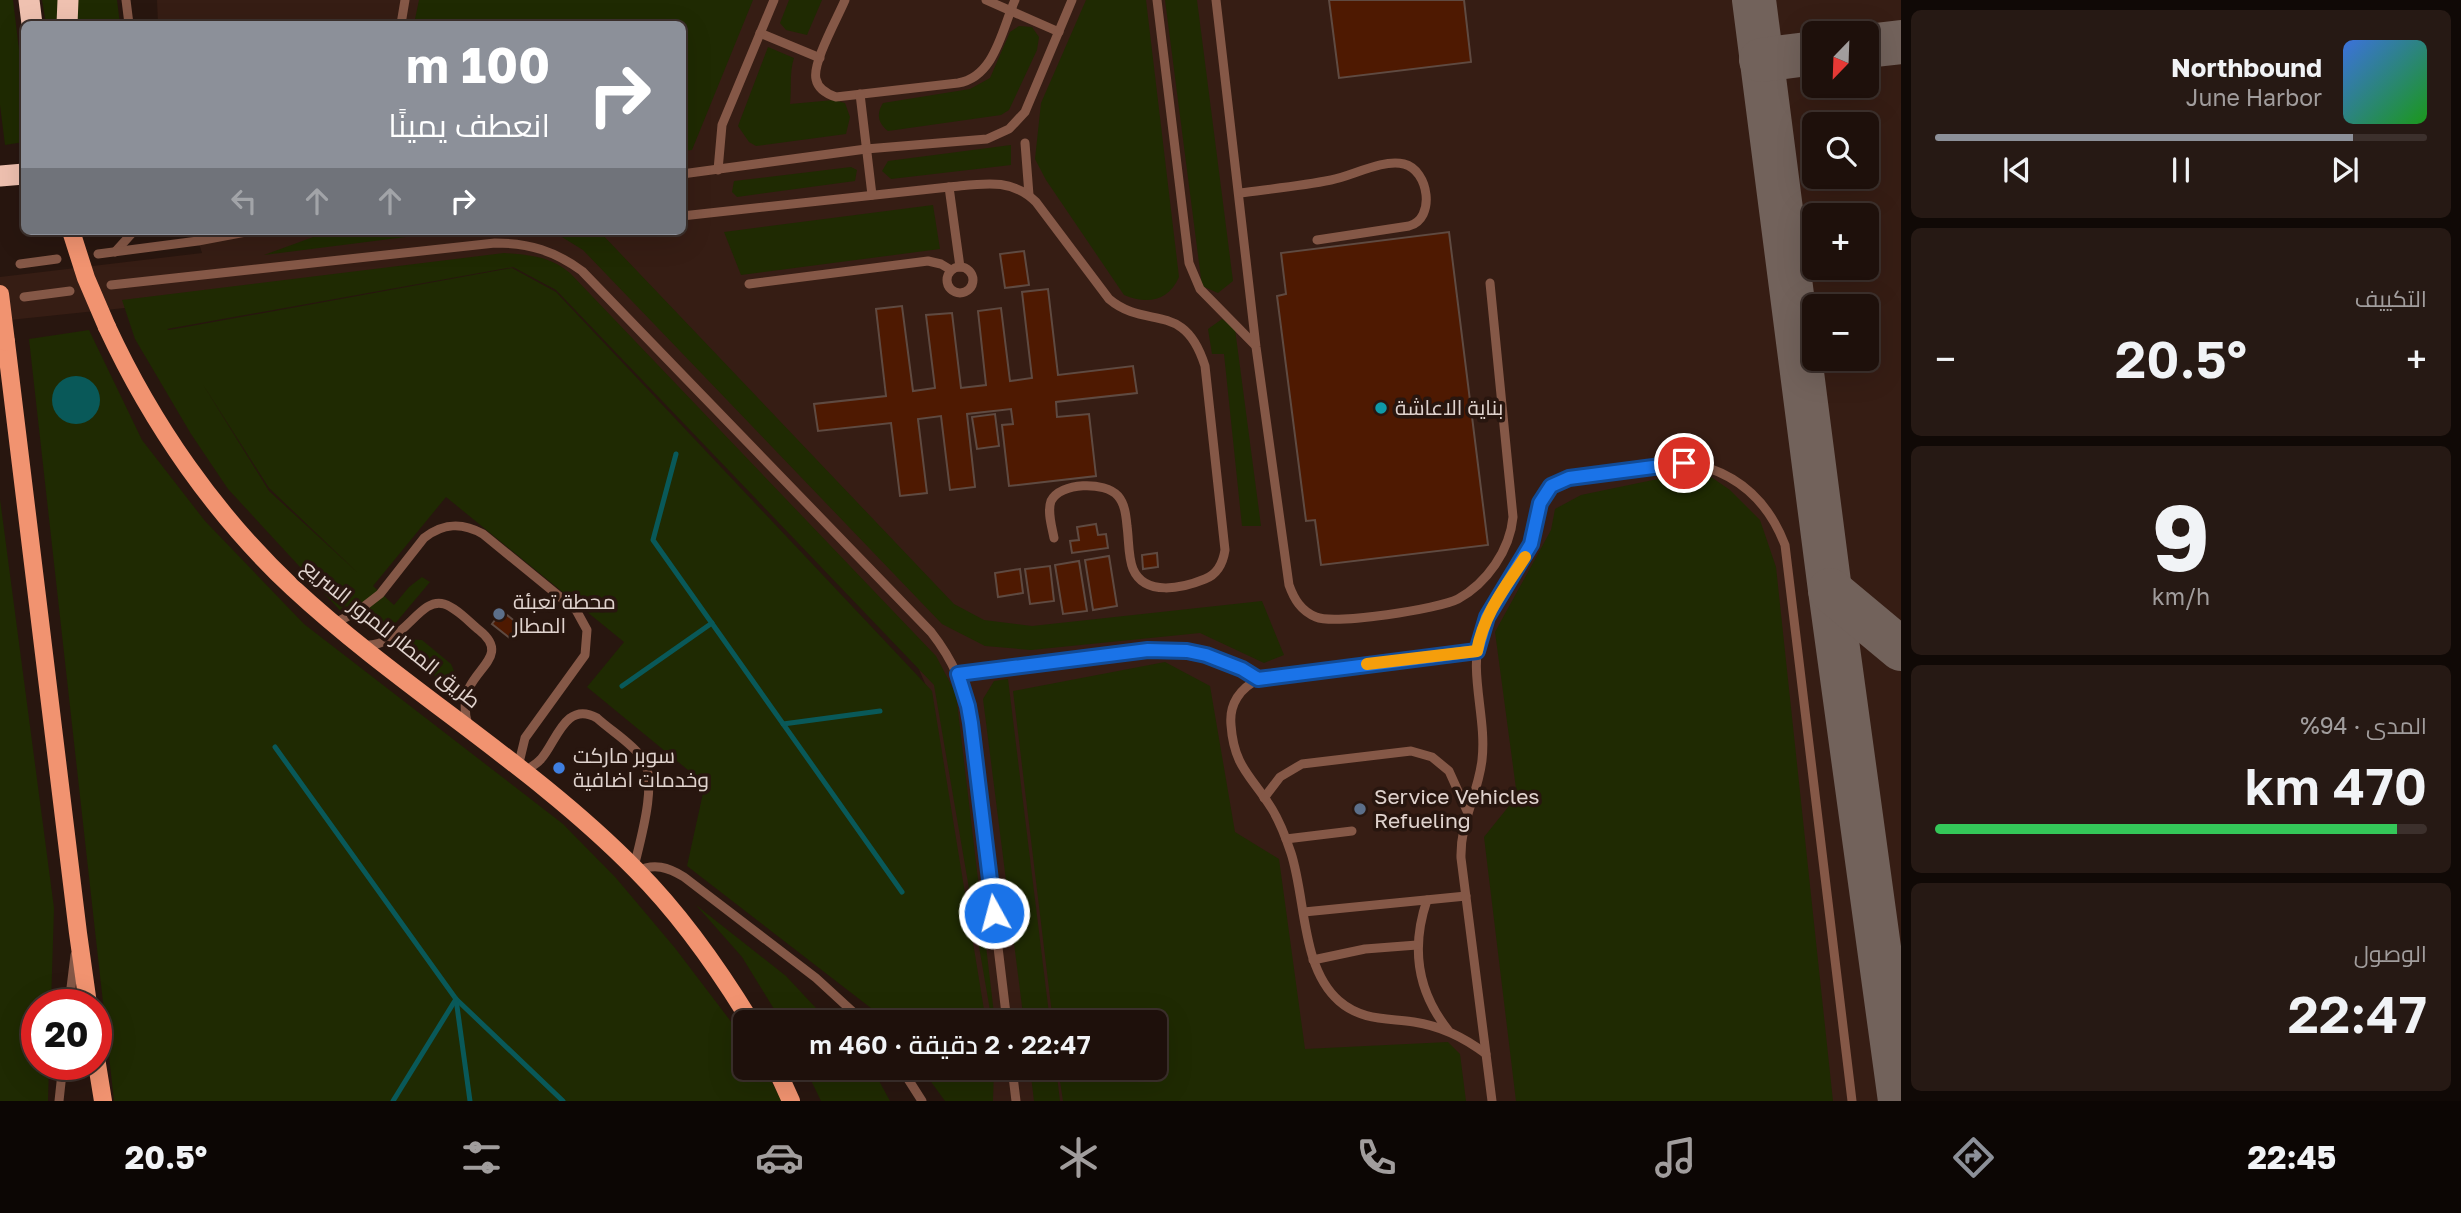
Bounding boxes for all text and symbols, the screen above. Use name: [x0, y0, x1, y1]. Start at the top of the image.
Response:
north arrow: [1802, 21, 1880, 98]
map controls: [1802, 21, 1879, 371]
text: 100 m: [406, 35, 550, 94]
icon: right: [574, 49, 665, 140]
text: Northbound: [2171, 52, 2322, 83]
text: June Harbor: [2186, 83, 2322, 111]
text: انعطف يمينًا: [388, 106, 550, 144]
button: search: [1802, 112, 1879, 189]
icon: previous: [1998, 151, 2036, 189]
icon: pause: [2162, 151, 2200, 189]
icon: next: [2326, 151, 2364, 189]
icon: left: [225, 182, 263, 220]
icon: ahead: [298, 182, 336, 220]
icon: ahead: [371, 182, 409, 220]
icon: right: [444, 182, 482, 220]
button: +: [1802, 203, 1879, 280]
text: التكييف: [2355, 284, 2427, 312]
button: −: [1802, 294, 1879, 371]
text: 20.5°: [2115, 327, 2247, 389]
text: −: [1935, 336, 1956, 381]
text: +: [2406, 336, 2427, 381]
place label: بناية الاعاشة: [1395, 394, 1503, 420]
marker: بناية الاعاشة: [1373, 400, 1389, 416]
pin: [1654, 433, 1714, 493]
icon: arrive: [1665, 444, 1703, 482]
text: 9: [2152, 482, 2210, 591]
street label: طريق المطار للمرور السريع: [296, 553, 486, 715]
text: km/h: [2152, 582, 2210, 610]
place label: محطة تعبئة المطار: [512, 588, 616, 638]
marker: محطة تعبئة المطار: [491, 606, 507, 622]
text: المدى · 94%: [2300, 711, 2427, 739]
place label: سوبر ماركت وخدمات اضافية: [573, 742, 709, 792]
text: 470 km: [2245, 754, 2427, 816]
marker: سوبر ماركت وخدمات اضافية: [551, 760, 567, 776]
place label: Service Vehicles Refueling: [1374, 783, 1540, 833]
marker: Service Vehicles Refueling: [1352, 801, 1368, 817]
position arrow: [957, 876, 1031, 950]
text: الوصول: [2354, 939, 2427, 967]
text: 22:47: [2288, 982, 2427, 1044]
speed limit sign: 20: [21, 989, 112, 1080]
text: 22:47 · 2 دقيقة · 460 m: [809, 1029, 1091, 1060]
icon: filters: [457, 1133, 506, 1182]
icon: car: [755, 1133, 804, 1182]
icon: climate: [1054, 1133, 1103, 1182]
icon: phone: [1352, 1133, 1401, 1182]
icon: music: [1651, 1133, 1700, 1182]
icon: directions: [1949, 1133, 1998, 1182]
text: 20.5°: [125, 1138, 207, 1176]
text: 22:45: [2247, 1138, 2336, 1176]

